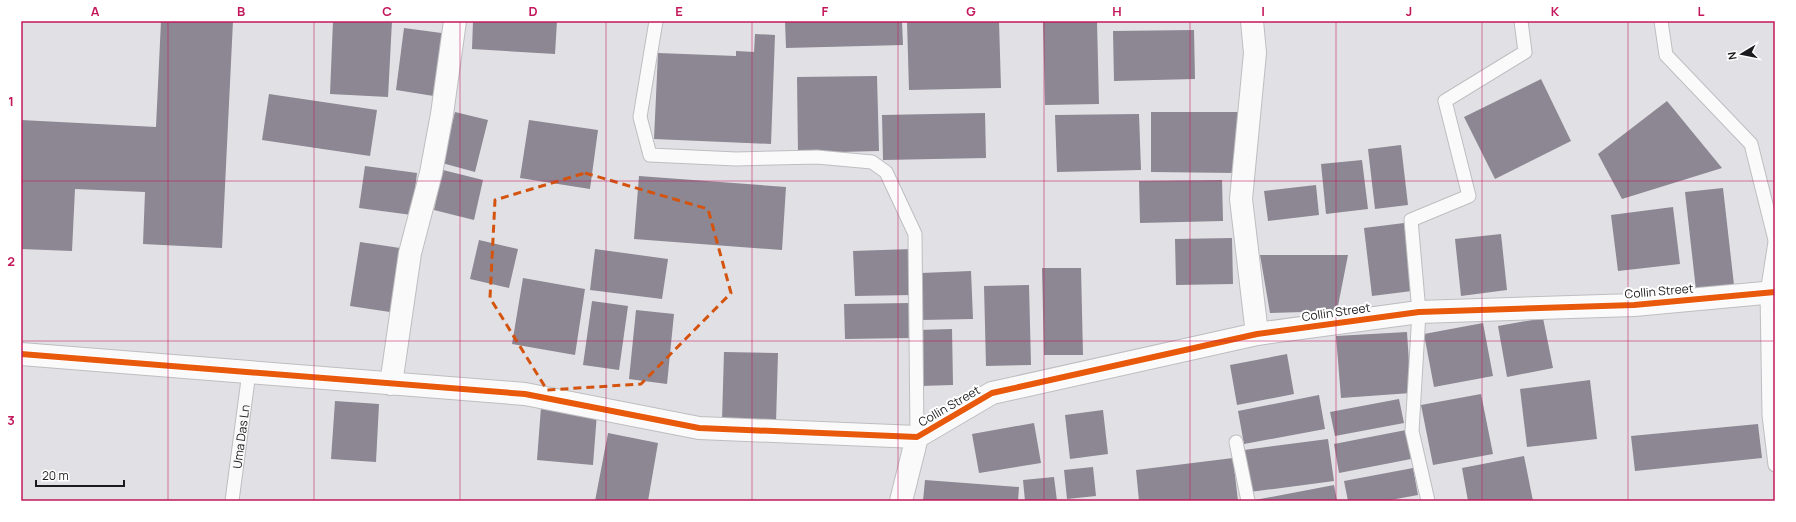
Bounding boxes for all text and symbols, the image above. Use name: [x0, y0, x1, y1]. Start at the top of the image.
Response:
text: A: [91, 2, 100, 20]
text: B: [237, 2, 245, 20]
text: C: [382, 2, 392, 20]
text: D: [528, 2, 538, 20]
text: E: [675, 2, 683, 20]
text: F: [822, 2, 829, 20]
text: G: [966, 2, 976, 20]
text: H: [1112, 2, 1122, 20]
text: I: [1261, 2, 1265, 20]
text: J: [1406, 2, 1412, 20]
text: K: [1551, 2, 1560, 20]
text: L: [1698, 2, 1705, 20]
north arrow: [1722, 34, 1762, 74]
text: N: [1724, 51, 1740, 61]
text: 1: [8, 92, 14, 110]
text: 2: [7, 252, 15, 270]
street label: Collin Street: [1624, 280, 1694, 302]
street label: Collin Street: [1301, 299, 1371, 325]
street label: Collin Street: [915, 381, 983, 431]
street label: Uma Das Ln: [228, 404, 253, 470]
text: 3: [7, 411, 15, 429]
scale bar: [36, 462, 124, 488]
text: 20 m: [42, 467, 69, 484]

